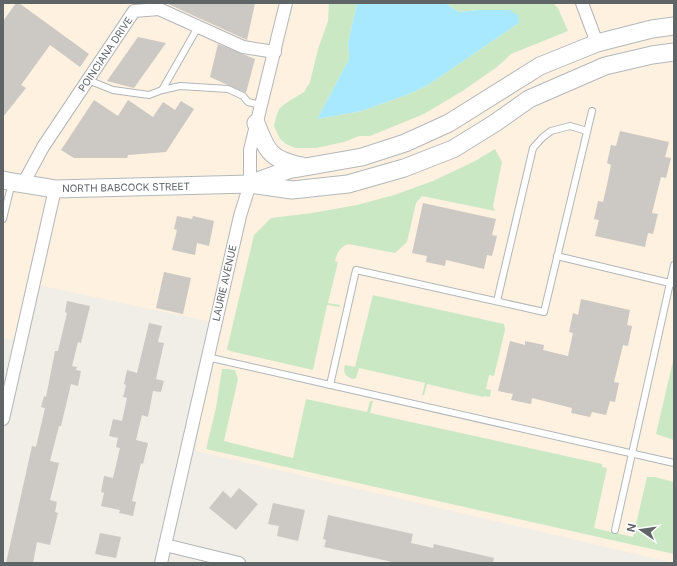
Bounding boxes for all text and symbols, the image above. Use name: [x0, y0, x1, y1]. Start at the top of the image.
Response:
street label: POINCIANA DRIVE: [76, 14, 134, 94]
street label: NORTH BABCOCK STREET: [62, 180, 190, 194]
street label: LAURIE AVENUE: [209, 244, 239, 322]
north arrow: [621, 510, 661, 550]
text: N: [623, 522, 639, 533]

